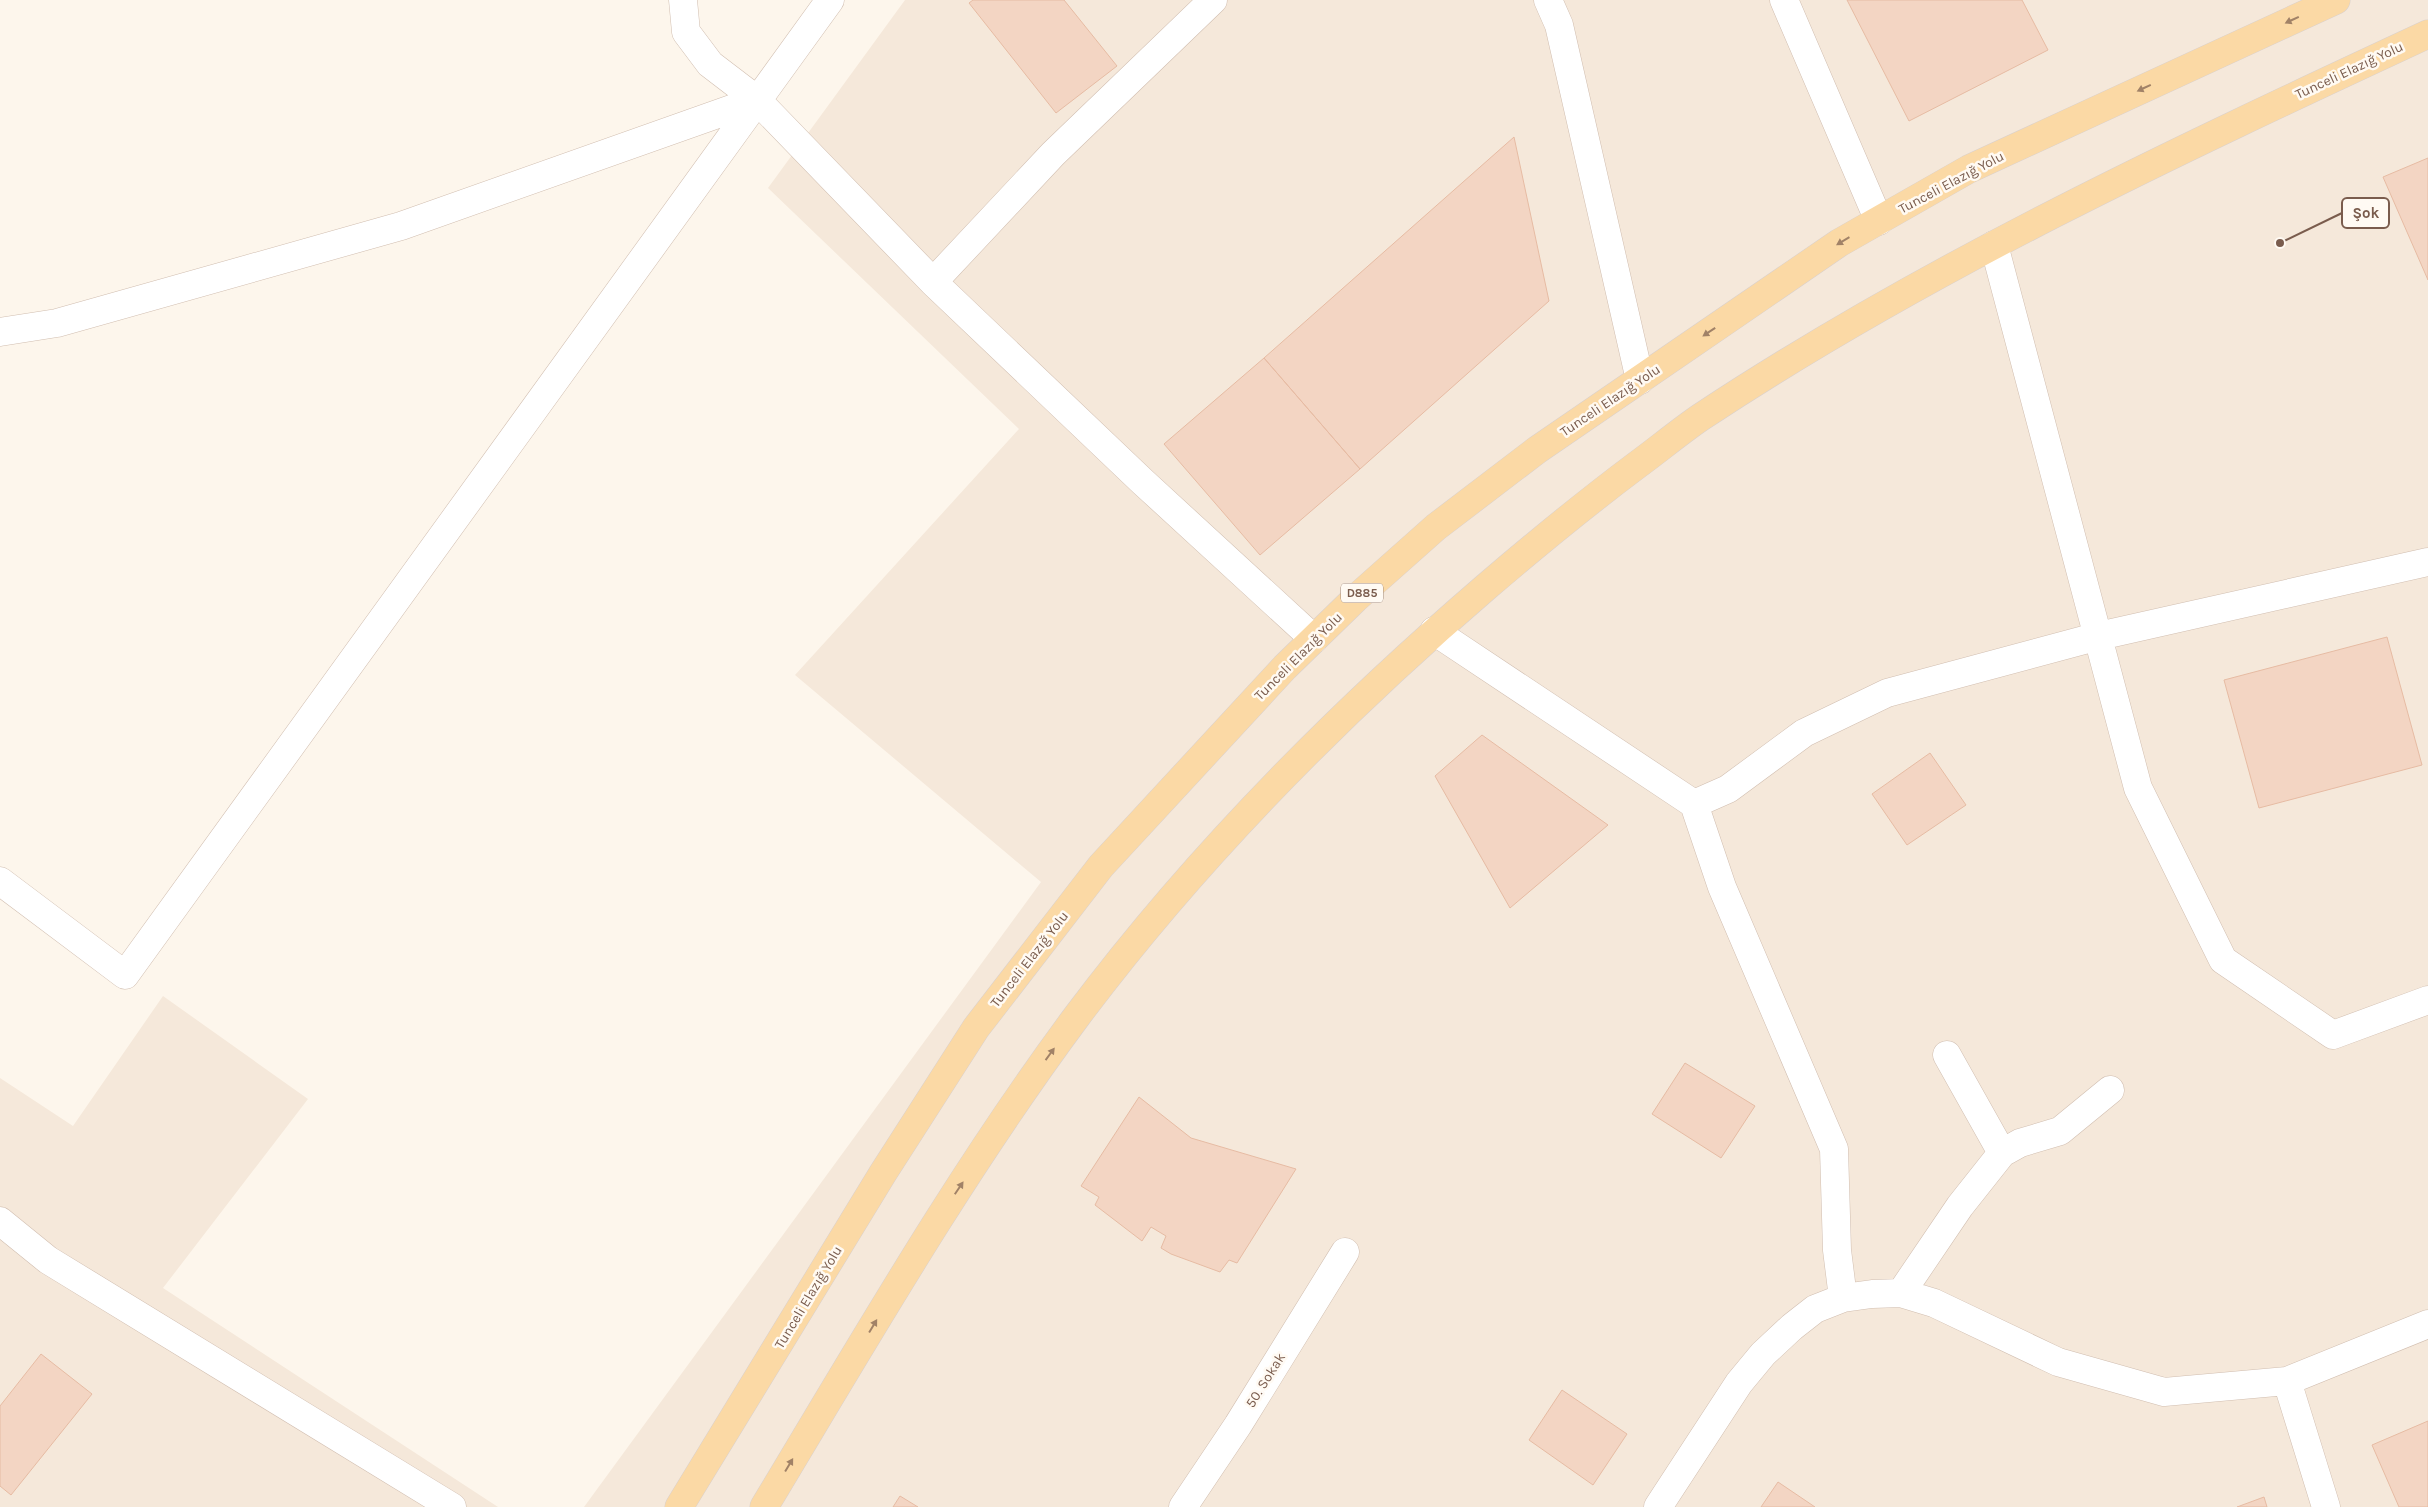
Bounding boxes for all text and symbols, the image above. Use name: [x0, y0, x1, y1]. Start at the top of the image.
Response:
one-way arrow: [2284, 16, 2299, 25]
street label: Tunceli Elazığ Yolu: [2293, 38, 2406, 103]
one-way arrow: [2137, 85, 2151, 93]
street label: Tunceli Elazığ Yolu: [1896, 147, 2007, 217]
callout: Şok: [2342, 198, 2389, 228]
text: Şok: [2353, 204, 2380, 222]
one-way arrow: [1837, 236, 1850, 245]
one-way arrow: [1702, 327, 1716, 337]
street label: Tunceli Elazığ Yolu: [1557, 361, 1664, 440]
road number: D885: [1341, 584, 1383, 602]
street label: Tunceli Elazığ Yolu: [1251, 609, 1346, 704]
street label: Tunceli Elazığ Yolu: [987, 908, 1072, 1011]
one-way arrow: [1045, 1047, 1055, 1061]
one-way arrow: [954, 1181, 963, 1195]
street label: Tunceli Elazığ Yolu: [771, 1243, 846, 1352]
one-way arrow: [869, 1320, 878, 1333]
street label: 50. Sokak: [1242, 1350, 1289, 1411]
one-way arrow: [784, 1459, 793, 1472]

